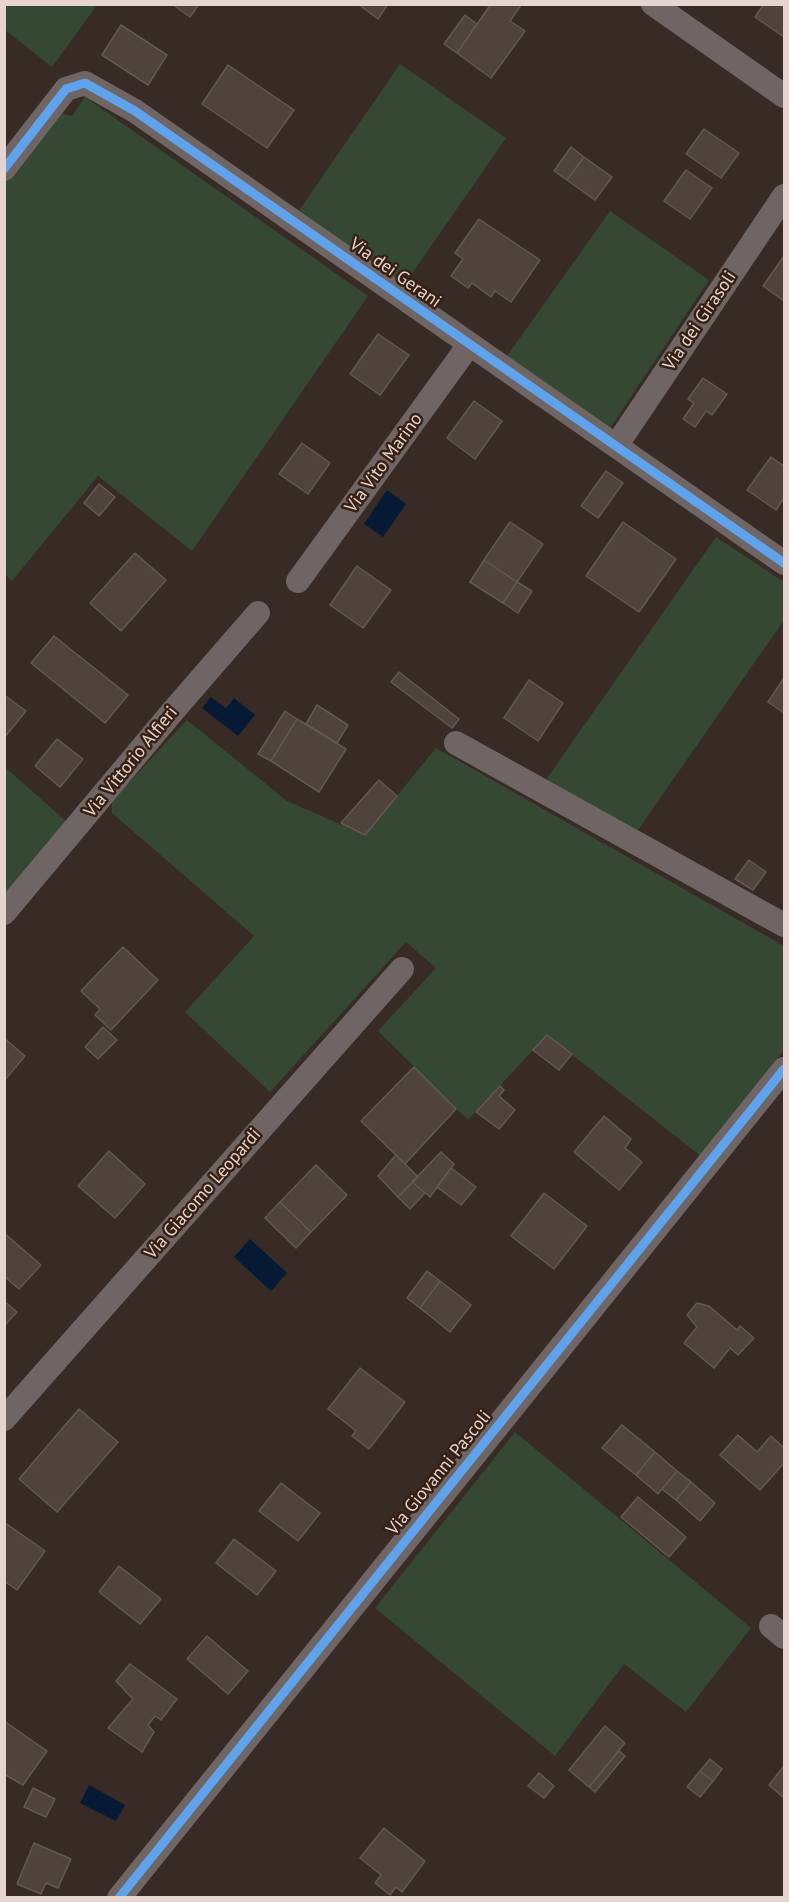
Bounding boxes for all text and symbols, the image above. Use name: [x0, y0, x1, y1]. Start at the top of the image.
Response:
street label: Via dei Gerani: [345, 233, 445, 313]
street label: Via dei Girasoli: [659, 267, 741, 375]
street label: Via Vito Marino: [341, 409, 427, 517]
street label: Via Vittorio Alfieri: [80, 702, 182, 822]
street label: Via Giacomo Leopardi: [140, 1124, 266, 1264]
street label: Via Giovanni Pascoli: [382, 1406, 496, 1540]

